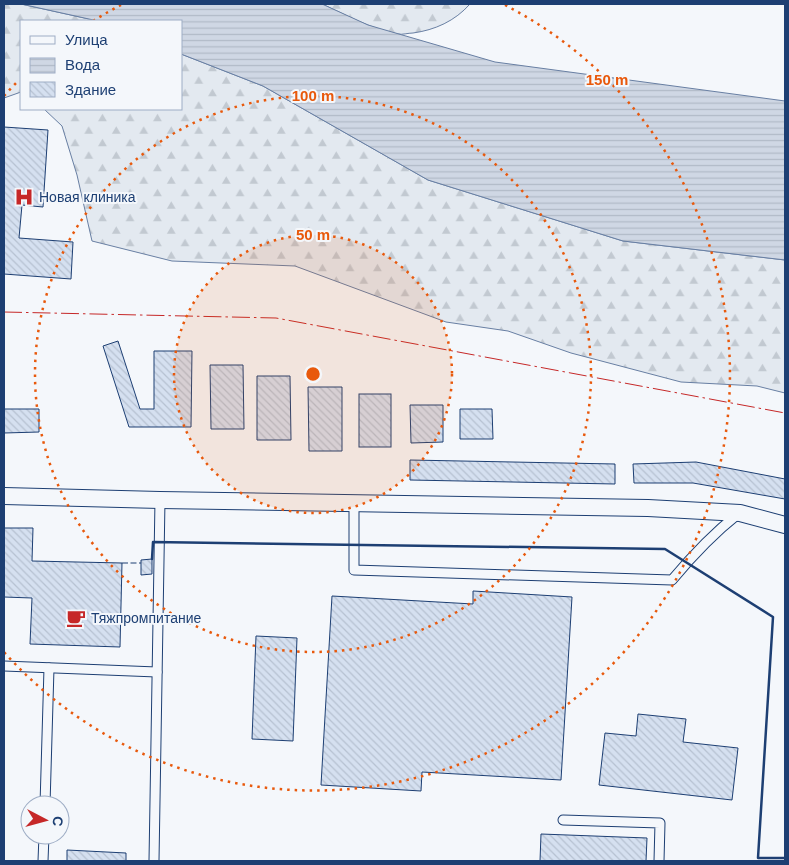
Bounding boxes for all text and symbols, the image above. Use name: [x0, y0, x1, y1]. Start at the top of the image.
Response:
legend: [20, 20, 182, 110]
text: Улица: [65, 31, 108, 48]
text: Вода: [65, 56, 101, 73]
text: 150 m: [586, 71, 628, 88]
text: Здание: [65, 81, 116, 98]
text: 100 m: [292, 87, 334, 104]
hospital icon: Новая клиника: [13, 186, 35, 208]
place label: Новая клиника: [39, 189, 136, 205]
text: 50 m: [296, 226, 330, 243]
centre of rings: [304, 365, 322, 383]
cafe icon: Тяжпромпитание: [65, 607, 87, 629]
place label: Тяжпромпитание: [91, 610, 201, 626]
north arrow: [20, 795, 70, 845]
text: С: [49, 815, 66, 827]

